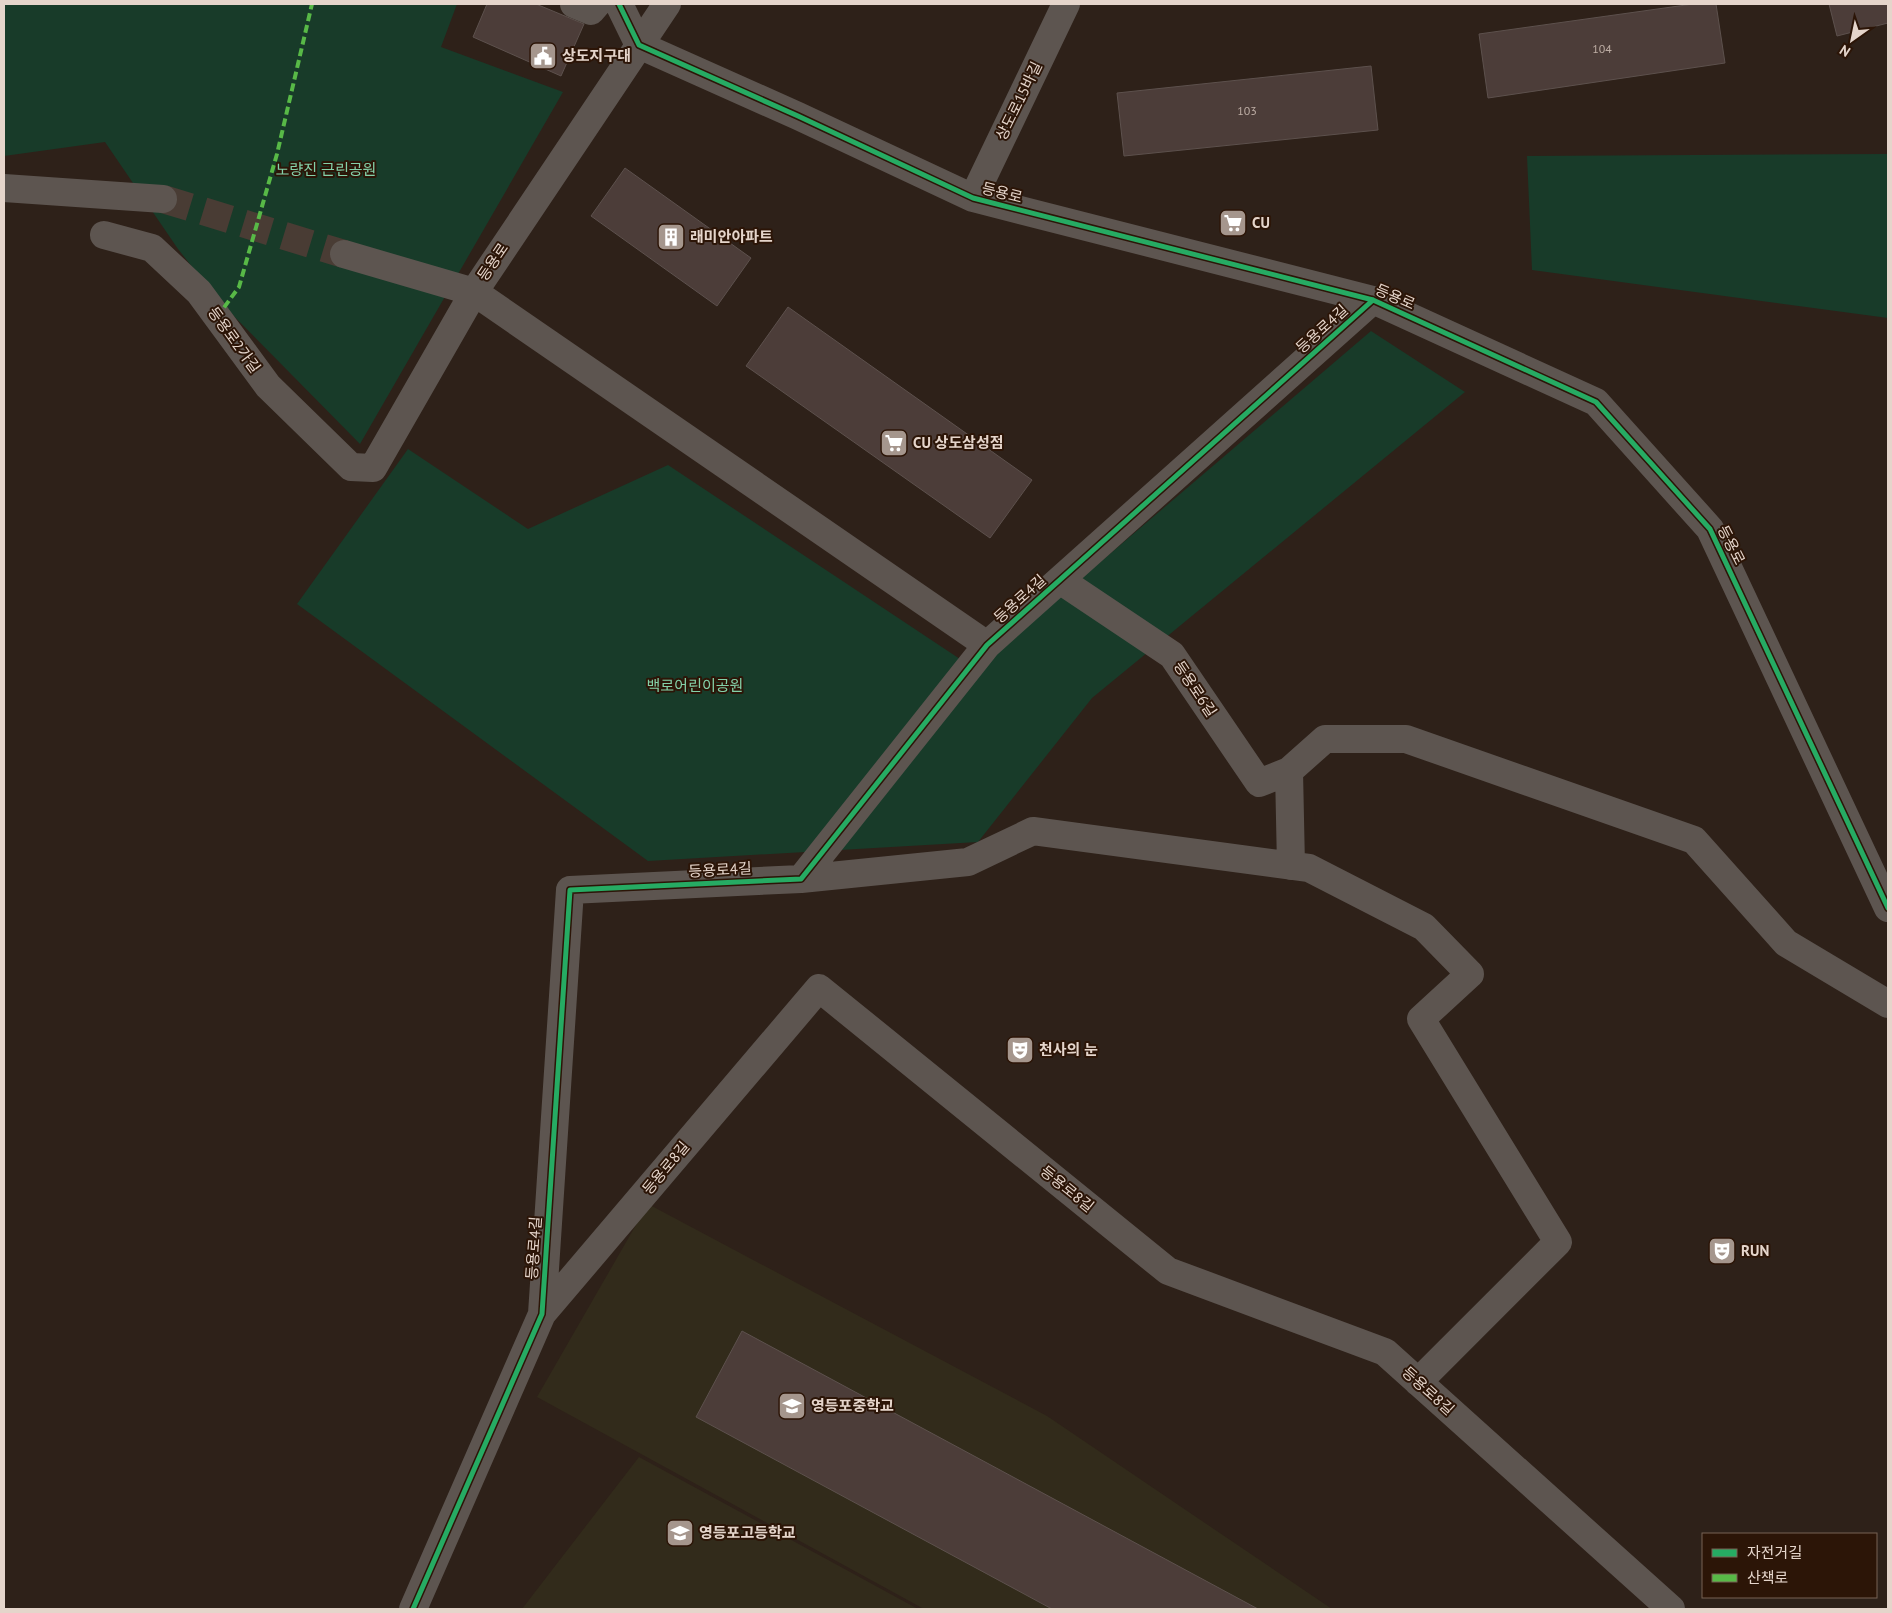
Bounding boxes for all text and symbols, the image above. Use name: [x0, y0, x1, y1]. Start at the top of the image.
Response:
north arrow: [1827, 15, 1877, 65]
public building icon: 상도지구대: [528, 41, 558, 71]
house number: 104: [1592, 41, 1612, 56]
text: N: [1836, 41, 1854, 61]
place label: 상도지구대: [562, 46, 631, 65]
street label: 상도로15바길: [991, 58, 1046, 143]
house number: 103: [1237, 103, 1257, 118]
park label: 노량진 근린공원: [276, 160, 376, 179]
street label: 등용로: [980, 178, 1025, 207]
supermarket icon: CU: [1218, 208, 1248, 238]
place label: CU: [1252, 213, 1270, 232]
building icon: 래미안아파트: [656, 222, 686, 252]
place label: 래미안아파트: [690, 227, 773, 246]
street label: 등용로: [473, 239, 512, 284]
street label: 등용로: [1372, 280, 1418, 313]
street label: 등용로4길: [1292, 300, 1352, 357]
street label: 등용로2가길: [204, 303, 265, 377]
supermarket icon: CU 상도삼성점: [879, 428, 909, 458]
place label: CU 상도삼성점: [913, 433, 1004, 452]
street label: 등용로: [1714, 522, 1749, 568]
street label: 등용로4길: [990, 570, 1050, 627]
street label: 등용로6길: [1170, 657, 1221, 720]
park label: 백로어린이공원: [647, 676, 743, 695]
street label: 등용로4길: [688, 858, 752, 881]
theatre icon: 천사의 눈: [1005, 1035, 1035, 1065]
place label: 천사의 눈: [1039, 1040, 1098, 1059]
street label: 등용로8길: [638, 1137, 693, 1198]
street label: 등용로8길: [1037, 1161, 1098, 1216]
street label: 등용로4길: [522, 1216, 545, 1280]
theatre icon: RUN: [1707, 1236, 1737, 1266]
place label: RUN: [1741, 1241, 1769, 1260]
street label: 등용로8길: [1398, 1362, 1458, 1419]
school or university icon: 영등포중학교: [777, 1391, 807, 1421]
place label: 영등포중학교: [811, 1396, 894, 1415]
school or university icon: 영등포고등학교: [665, 1518, 695, 1548]
place label: 영등포고등학교: [699, 1523, 796, 1542]
legend: [1702, 1533, 1877, 1598]
text: 자전거길: [1747, 1543, 1802, 1562]
text: 산책로: [1747, 1568, 1788, 1587]

